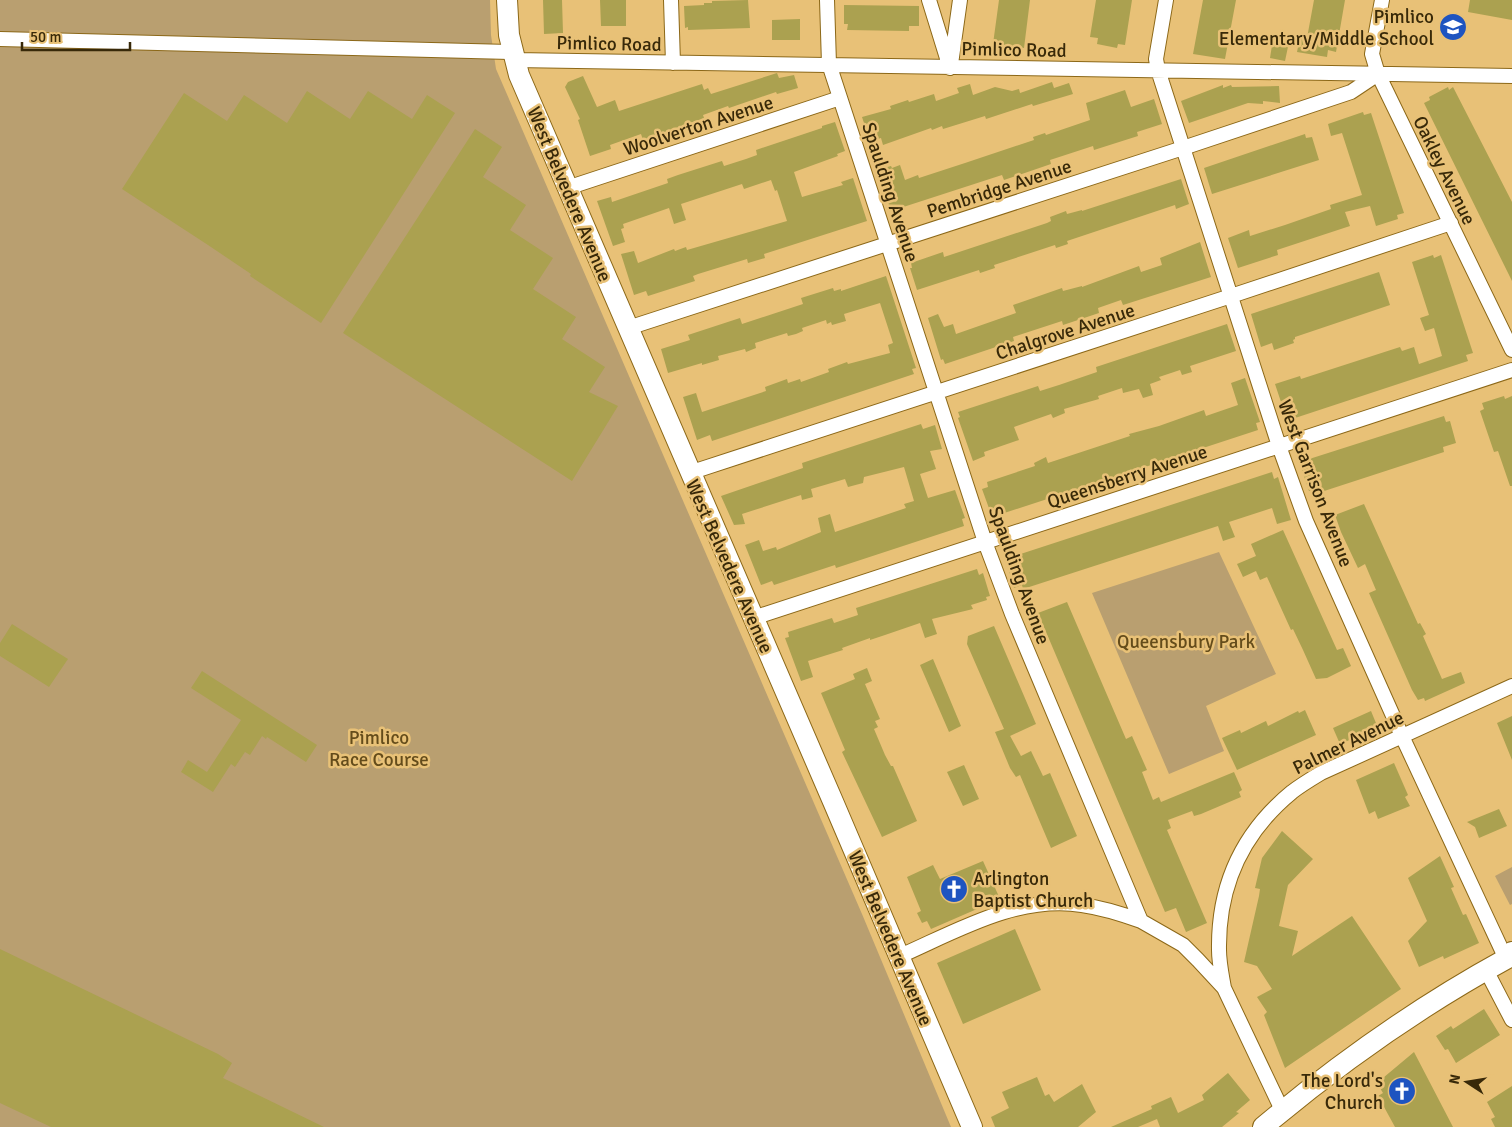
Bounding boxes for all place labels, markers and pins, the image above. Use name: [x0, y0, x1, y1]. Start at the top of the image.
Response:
place label: Pimlico Elementary/Middle School: [1219, 5, 1434, 51]
school or university icon: Pimlico Elementary/Middle School: [1438, 12, 1468, 42]
place label: Arlington Baptist Church: [973, 867, 1093, 913]
church icon: Arlington Baptist Church: [939, 874, 969, 904]
place label: The Lord's Church: [1301, 1069, 1383, 1115]
church icon: The Lord's Church: [1387, 1076, 1417, 1106]

